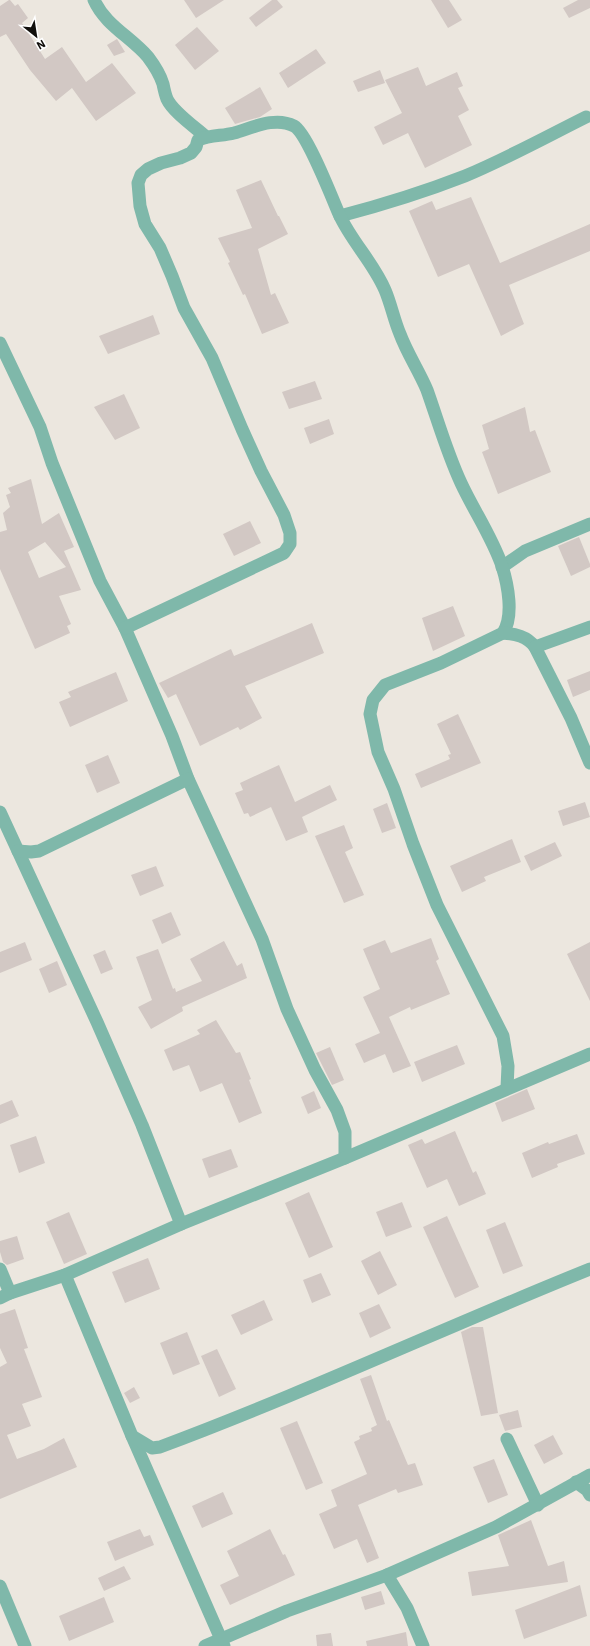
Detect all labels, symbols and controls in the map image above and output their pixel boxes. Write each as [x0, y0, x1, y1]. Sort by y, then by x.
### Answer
north arrow [16, 16, 56, 56]
text: N [34, 37, 48, 53]

